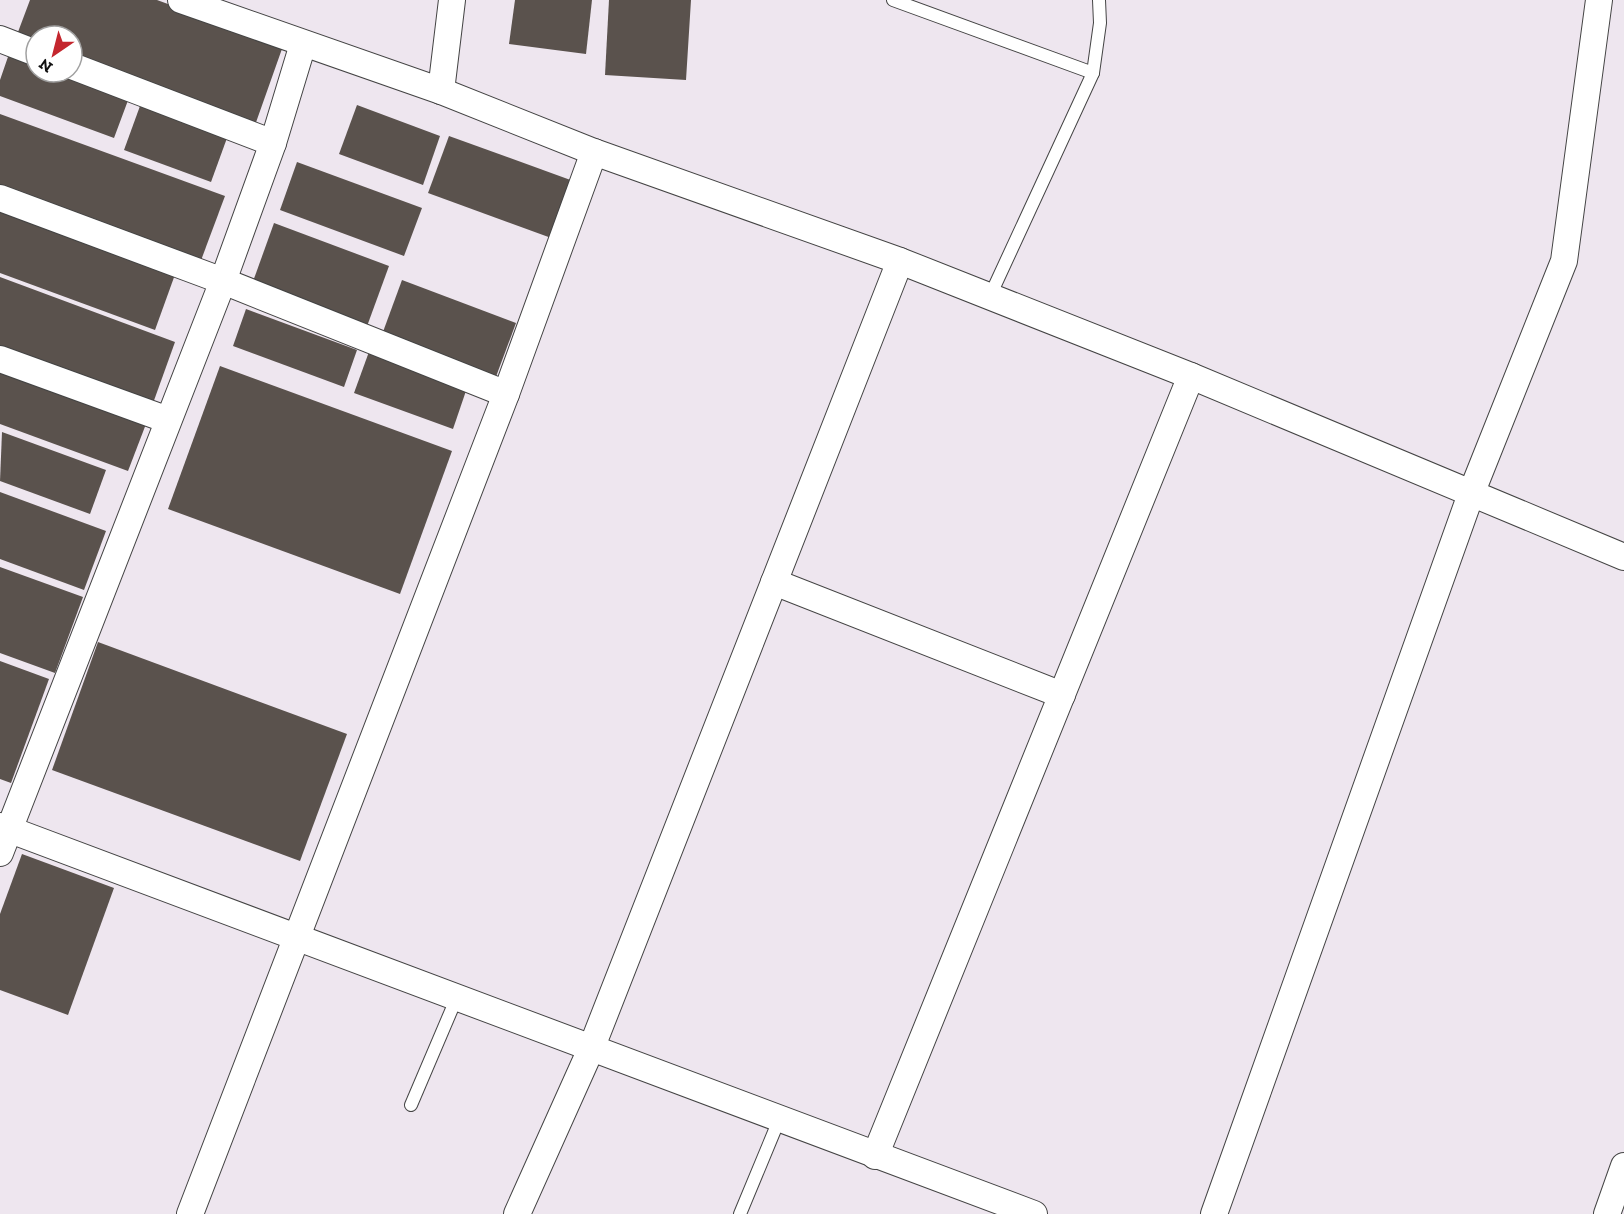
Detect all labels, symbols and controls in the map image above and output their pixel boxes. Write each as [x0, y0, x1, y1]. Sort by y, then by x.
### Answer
north arrow [24, 24, 84, 84]
text: N [35, 55, 56, 77]

